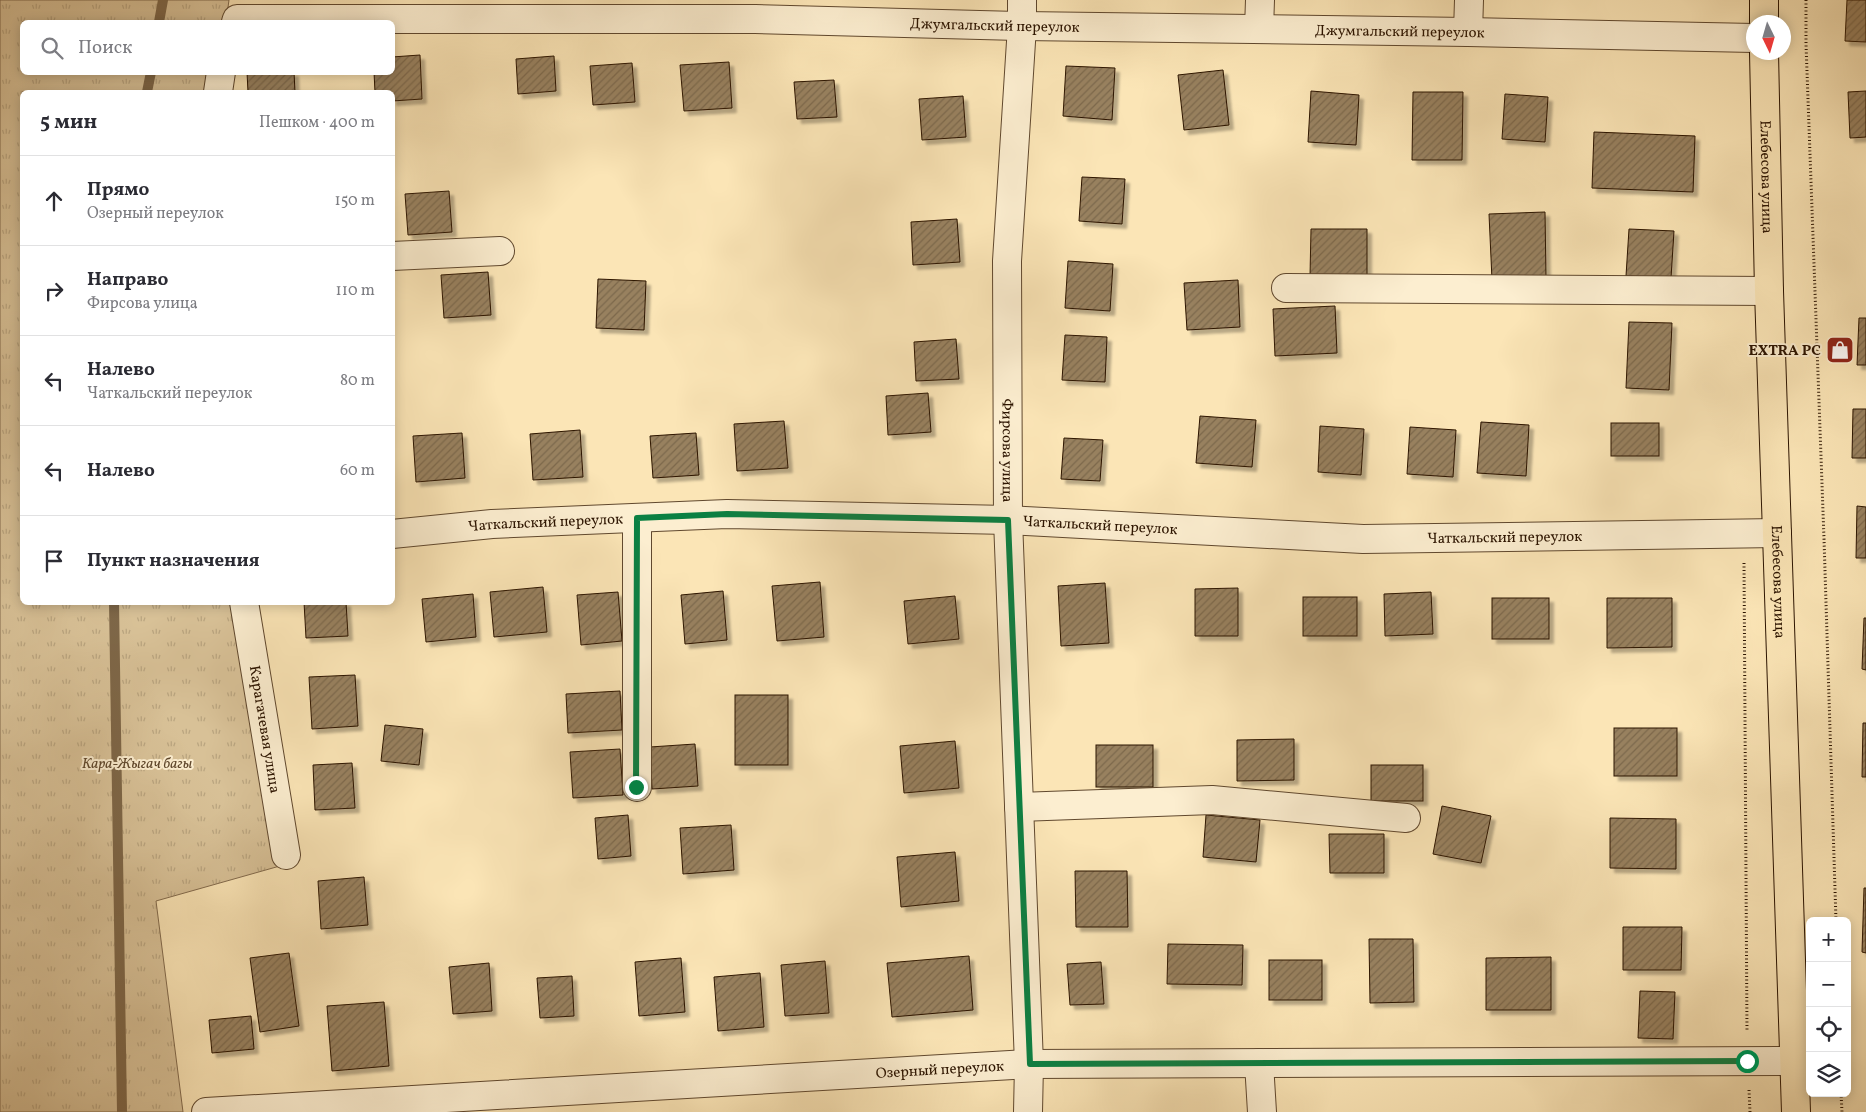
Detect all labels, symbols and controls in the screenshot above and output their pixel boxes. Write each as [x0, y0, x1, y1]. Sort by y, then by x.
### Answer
street label: Джумгальский переулок [910, 14, 1080, 39]
north arrow [1746, 15, 1791, 60]
search box [20, 20, 395, 75]
street label: Джумгальский переулок [1315, 21, 1485, 44]
icon: search [38, 34, 66, 62]
text: Поиск [78, 35, 132, 61]
text: 5 мин [40, 108, 97, 137]
text: Пешком · 400 m [259, 112, 375, 134]
street label: Елебесова улица [1753, 120, 1777, 234]
text: Прямо [87, 177, 149, 203]
icon: ahead [40, 187, 68, 215]
text: 150 m [334, 190, 375, 212]
text: Озерный переулок [87, 203, 224, 225]
text: Направо [87, 267, 169, 293]
icon: right [40, 277, 68, 305]
text: 110 m [336, 280, 375, 302]
text: Фирсова улица [87, 293, 198, 315]
shop icon: EXTRA PC [1825, 335, 1855, 365]
place label: EXTRA PC [1748, 341, 1821, 362]
text: Налево [87, 357, 155, 383]
icon: left [40, 367, 68, 395]
text: 80 m [340, 370, 375, 392]
text: Чаткальский переулок [87, 383, 252, 405]
street label: Фирсова улица [996, 398, 1017, 503]
icon: left [40, 457, 68, 485]
text: Налево [87, 458, 155, 484]
text: 60 m [340, 460, 375, 482]
street label: Чаткальский переулок [467, 509, 623, 538]
street label: Чаткальский переулок [1022, 512, 1178, 541]
street label: Елебесова улица [1765, 525, 1789, 639]
street label: Чаткальский переулок [1427, 527, 1582, 550]
icon: arrive [40, 547, 68, 575]
text: Пункт назначения [87, 548, 260, 574]
street label: Карагачевая улица [243, 664, 285, 795]
park label: Кара-Жыгач багы [82, 754, 193, 775]
route end [625, 776, 648, 799]
map controls [1806, 917, 1851, 1097]
button: + [1806, 917, 1851, 962]
button: − [1806, 962, 1851, 1007]
button: locate [1806, 1007, 1851, 1052]
route start [1736, 1050, 1759, 1073]
button: layers [1806, 1052, 1851, 1097]
street label: Озерный переулок [875, 1056, 1005, 1085]

